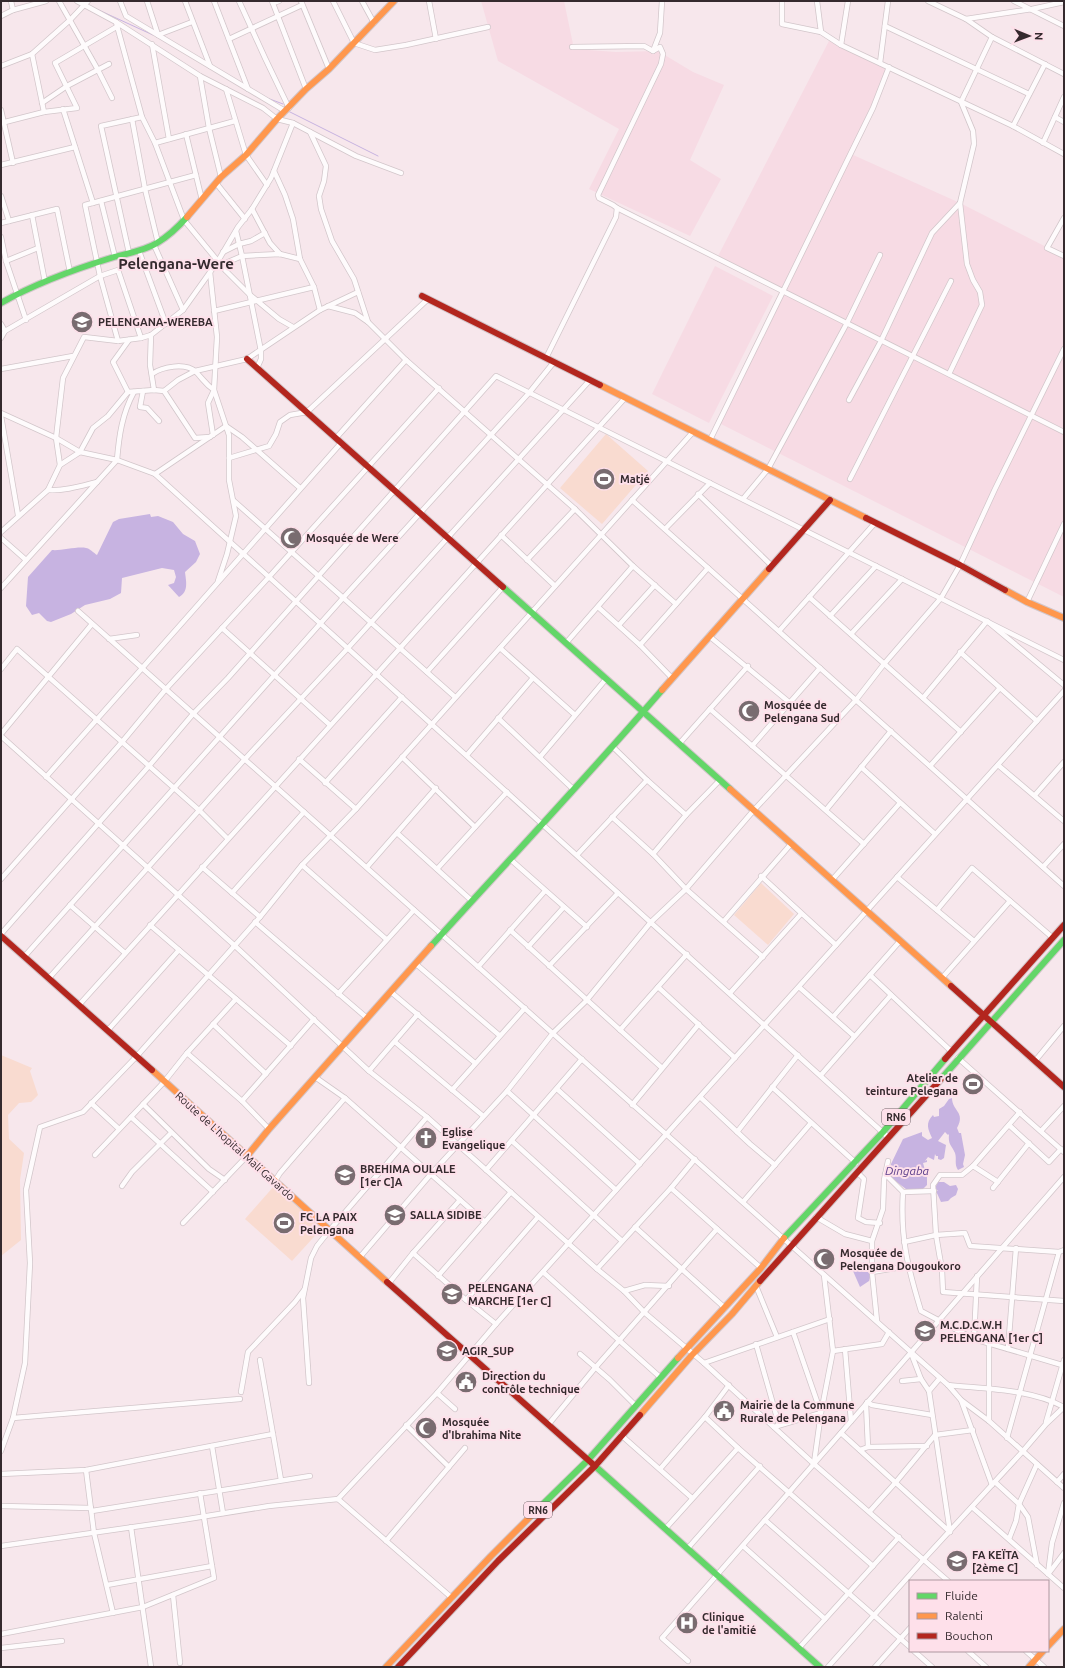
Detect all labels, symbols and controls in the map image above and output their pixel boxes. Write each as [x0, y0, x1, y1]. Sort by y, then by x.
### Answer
north arrow [1009, 16, 1049, 56]
text: N [1033, 32, 1045, 40]
district label: Pelengana-Were [118, 255, 234, 272]
school or university icon: PELENGANA-WEREBA [69, 309, 95, 335]
place label: PELENGANA-WEREBA [98, 316, 213, 328]
sports icon: Matjé [591, 466, 617, 492]
place label: Matjé [620, 473, 650, 485]
mosque icon: Mosquée de Were [278, 525, 304, 551]
place label: Mosquée de Were [306, 532, 399, 544]
mosque icon: Mosquée de Pelengana Sud [736, 698, 762, 724]
place label: Mosquée de Pelengana Sud [764, 699, 840, 724]
sports icon: Atelier de teinture Pelegana [960, 1071, 986, 1097]
place label: Atelier de teinture Pelegana [865, 1072, 958, 1097]
street label: Route de L'hopital Mali Gavardo [173, 1089, 297, 1203]
road number: RN6 [882, 1109, 910, 1125]
church icon: Eglise Evangelique [413, 1125, 439, 1151]
place label: Eglise Evangelique [442, 1126, 505, 1151]
school or university icon: BREHIMA OULALE [1er C]A [332, 1162, 358, 1188]
place label: BREHIMA OULALE [1er C]A [360, 1163, 456, 1188]
water label: Dingaba [885, 1164, 930, 1177]
school or university icon: SALLA SIDIBE [382, 1202, 408, 1228]
place label: SALLA SIDIBE [410, 1209, 482, 1221]
sports icon: FC LA PAIX Pelengana [271, 1210, 297, 1236]
place label: FC LA PAIX Pelengana [300, 1211, 358, 1236]
mosque icon: Mosquée de Pelengana Dougoukoro [811, 1246, 837, 1272]
place label: Mosquée de Pelengana Dougoukoro [840, 1247, 961, 1272]
school or university icon: PELENGANA MARCHE [1er C] [439, 1281, 465, 1307]
place label: PELENGANA MARCHE [1er C] [468, 1282, 552, 1307]
school or university icon: M.C.D.C.W.H PELENGANA [1er C] [912, 1318, 938, 1344]
place label: M.C.D.C.W.H PELENGANA [1er C] [940, 1319, 1043, 1344]
school or university icon: AGIR_SUP [434, 1338, 460, 1364]
place label: AGIR_SUP [462, 1345, 514, 1358]
public building icon: Direction du contrôle technique [453, 1369, 479, 1395]
place label: Direction du contrôle technique [482, 1370, 580, 1395]
public building icon: Mairie de la Commune Rurale de Pelengana [711, 1398, 737, 1424]
place label: Mairie de la Commune Rurale de Pelengana [740, 1399, 855, 1424]
mosque icon: Mosquée d'Ibrahima Nite [413, 1415, 439, 1441]
place label: Mosquée d'Ibrahima Nite [442, 1416, 521, 1441]
road number: RN6 [524, 1502, 552, 1518]
school or university icon: FA KEÏTA [2ème C] [944, 1548, 970, 1574]
place label: FA KEÏTA [2ème C] [972, 1549, 1019, 1574]
legend [909, 1580, 1049, 1652]
text: Fluide [945, 1589, 978, 1602]
text: Ralenti [945, 1609, 983, 1622]
hospital icon: Clinique de l'amitié [674, 1610, 700, 1636]
place label: Clinique de l'amitié [702, 1611, 756, 1636]
text: Bouchon [945, 1629, 993, 1642]

